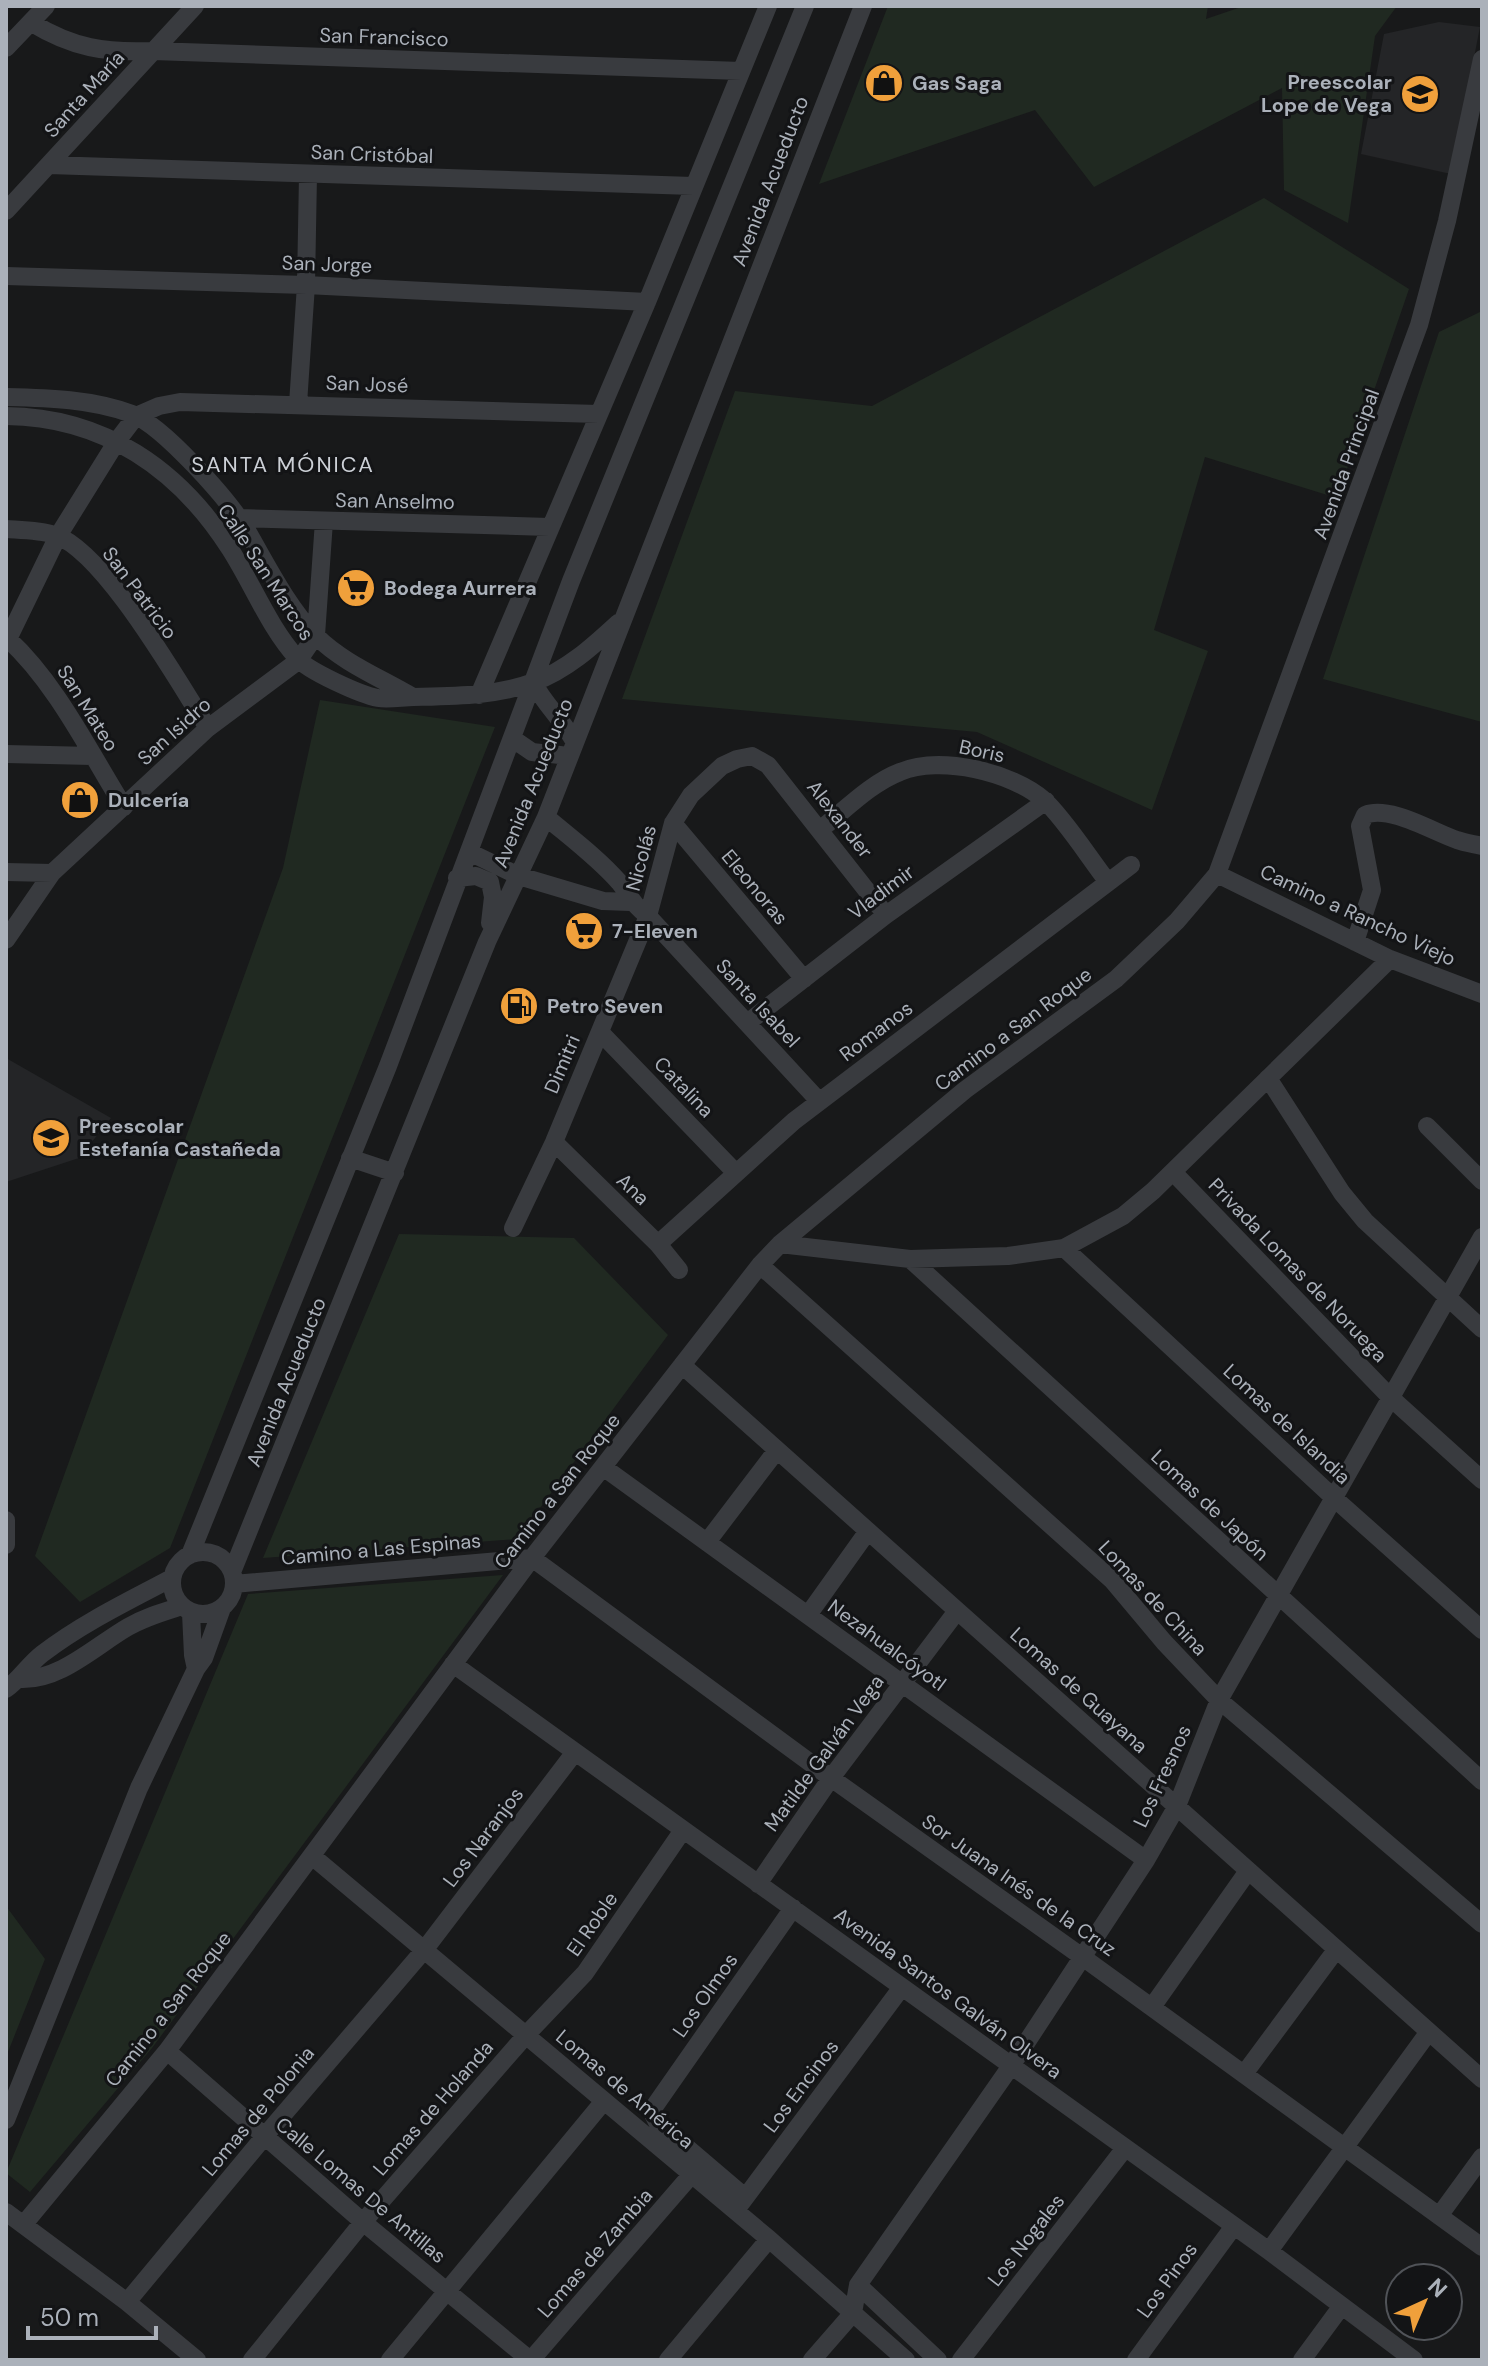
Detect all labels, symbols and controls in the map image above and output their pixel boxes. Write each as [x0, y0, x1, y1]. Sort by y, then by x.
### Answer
street label: San Francisco [319, 22, 449, 52]
street label: Santa María [38, 45, 130, 143]
shop icon: Gas Saga [863, 62, 905, 104]
place label: Preescolar Lope de Vega [1261, 69, 1392, 118]
place label: Gas Saga [912, 70, 1002, 96]
school or university icon: Preescolar Lope de Vega [1399, 73, 1441, 115]
street label: Avenida Acueducto [726, 92, 814, 270]
street label: San Cristóbal [310, 139, 434, 169]
street label: San Jorge [281, 249, 373, 279]
street label: San José [325, 370, 409, 398]
street label: Avenida Principal [1307, 385, 1385, 543]
district label: SANTA MÓNICA [191, 450, 375, 479]
street label: San Anselmo [335, 487, 455, 515]
street label: Calle San Marcos [212, 499, 320, 645]
street label: San Patricio [97, 542, 183, 644]
supermarket icon: Bodega Aurrera [335, 567, 377, 609]
place label: Bodega Aurrera [384, 575, 537, 601]
street label: San Mateo [51, 660, 125, 756]
street label: San Isidro [132, 691, 216, 771]
street label: Avenida Acueducto [487, 695, 579, 871]
street label: Boris [957, 733, 1007, 769]
street label: Alexander [801, 775, 879, 863]
shop icon: Dulcería [59, 779, 101, 821]
place label: Dulcería [108, 787, 189, 813]
street label: Nicolás [620, 822, 662, 894]
street label: Eleonoras [716, 844, 794, 930]
street label: Camino a Rancho Viejo [1256, 858, 1460, 972]
street label: Vladimir [843, 859, 919, 925]
supermarket icon: 7-Eleven [563, 910, 605, 952]
place label: 7-Eleven [612, 918, 698, 944]
street label: Santa Isabel [710, 953, 806, 1053]
street label: Camino a San Roque [929, 961, 1097, 1097]
fuel station icon: Petro Seven [498, 985, 540, 1027]
place label: Petro Seven [547, 993, 663, 1019]
street label: Romanos [834, 995, 918, 1067]
street label: Dimitri [538, 1031, 586, 1097]
street label: Catalina [649, 1051, 719, 1123]
place label: Preescolar Estefanía Castañeda [79, 1113, 281, 1162]
school or university icon: Preescolar Estefanía Castañeda [30, 1117, 72, 1159]
street label: Ana [611, 1167, 655, 1211]
street label: Privada Lomas de Noruega [1203, 1172, 1393, 1368]
street label: Avenida Acueducto [240, 1294, 332, 1470]
street label: Lomas de Islandia [1218, 1358, 1356, 1490]
street label: Camino a San Roque [488, 1408, 626, 1574]
street label: Lomas de Japón [1146, 1444, 1274, 1566]
street label: Camino a Las Espinas [280, 1527, 482, 1571]
street label: Lomas de China [1093, 1535, 1213, 1661]
street label: Nezahualcóyotl [823, 1593, 951, 1697]
street label: Lomas de Guayana [1005, 1621, 1153, 1759]
street label: Matilde Galván Vega [758, 1670, 890, 1836]
street label: Los Fresnos [1127, 1721, 1197, 1831]
street label: Los Naranjos [437, 1782, 529, 1892]
street label: Sor Juana Inés de la Cruz [917, 1808, 1121, 1962]
street label: El Roble [561, 1887, 623, 1961]
street label: Avenida Santos Galván Olvera [829, 1902, 1067, 2084]
street label: Camino a San Roque [99, 1926, 237, 2092]
street label: Los Olmos [667, 1948, 743, 2042]
street label: Lomas de América [551, 2024, 699, 2154]
street label: Los Encinos [758, 2034, 844, 2138]
street label: Lomas de Holanda [367, 2035, 499, 2181]
street label: Lomas de Polonia [196, 2041, 320, 2181]
street label: Calle Lomas De Antillas [270, 2111, 452, 2269]
street label: Lomas de Zambia [532, 2183, 658, 2323]
street label: Los Nogales [982, 2188, 1070, 2292]
street label: Los Pinos [1131, 2237, 1203, 2323]
north arrow [1384, 2262, 1464, 2342]
text: N [1422, 2272, 1453, 2304]
scale bar [28, 2290, 156, 2340]
text: 50 m [40, 2302, 99, 2333]

